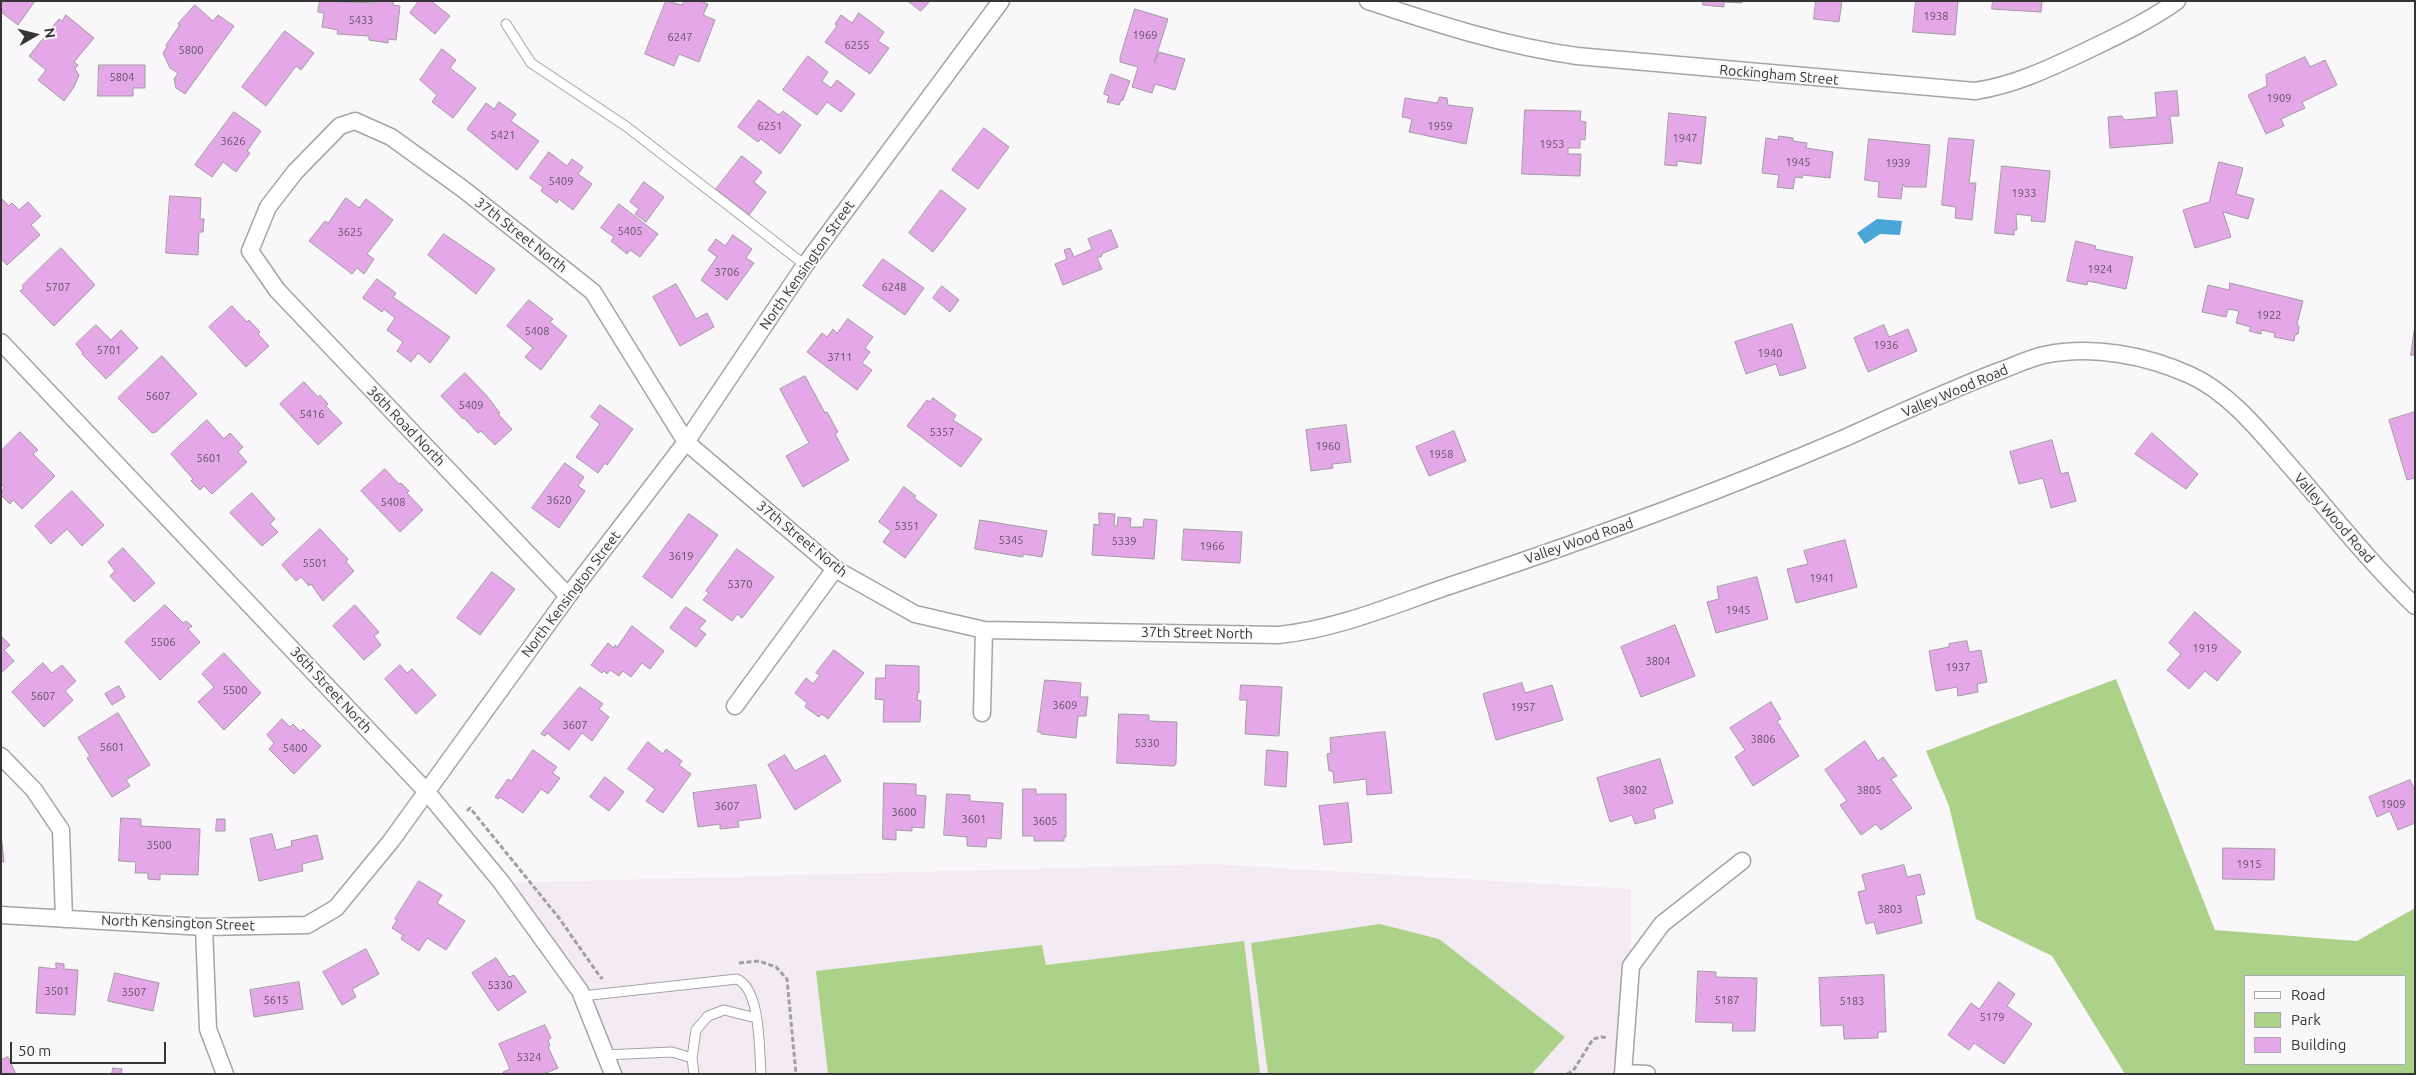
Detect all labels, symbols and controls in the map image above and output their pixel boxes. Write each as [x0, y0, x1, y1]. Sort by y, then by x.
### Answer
house number: 1938 [1924, 9, 1948, 23]
north arrow [10, 10, 60, 60]
house number: 5433 [349, 13, 373, 27]
text: N [41, 27, 59, 39]
house number: 1969 [1133, 28, 1157, 42]
house number: 6247 [668, 30, 692, 44]
house number: 6255 [845, 38, 869, 52]
house number: 5800 [179, 43, 203, 57]
street label: Rockingham Street [1719, 61, 1839, 89]
house number: 5804 [110, 70, 134, 84]
house number: 1909 [2267, 91, 2291, 105]
house number: 6251 [758, 119, 782, 133]
house number: 1959 [1428, 119, 1452, 133]
house number: 5421 [491, 128, 515, 142]
house number: 1947 [1673, 131, 1697, 145]
house number: 3626 [221, 134, 245, 148]
house number: 1953 [1540, 137, 1564, 151]
house number: 1945 [1786, 155, 1810, 169]
house number: 1939 [1886, 156, 1910, 170]
house number: 5409 [549, 174, 573, 188]
house number: 1933 [2012, 186, 2036, 200]
street label: 37th Street North [472, 194, 570, 276]
street label: North Kensington Street [756, 197, 858, 333]
house number: 5405 [618, 224, 642, 238]
house number: 3625 [338, 225, 362, 239]
house number: 1924 [2088, 262, 2112, 276]
house number: 3706 [715, 265, 739, 279]
house number: 5707 [46, 280, 70, 294]
house number: 6248 [882, 280, 906, 294]
house number: 1922 [2257, 308, 2281, 322]
house number: 5408 [525, 324, 549, 338]
house number: 1936 [1874, 338, 1898, 352]
house number: 5701 [97, 343, 121, 357]
house number: 1940 [1758, 346, 1782, 360]
house number: 3711 [828, 350, 852, 364]
street label: Valley Wood Road [1899, 361, 2011, 421]
street label: 36th Road North [364, 382, 448, 470]
house number: 5607 [146, 389, 170, 403]
house number: 5409 [459, 398, 483, 412]
house number: 5416 [300, 407, 324, 421]
house number: 5357 [930, 425, 954, 439]
house number: 1960 [1316, 439, 1340, 453]
house number: 1958 [1429, 447, 1453, 461]
house number: 5601 [197, 451, 221, 465]
street label: Valley Wood Road [2290, 470, 2378, 566]
house number: 3620 [547, 493, 571, 507]
house number: 5408 [381, 495, 405, 509]
street label: 37th Street North [753, 497, 851, 581]
street label: Valley Wood Road [1523, 515, 1635, 567]
house number: 5351 [895, 519, 919, 533]
street label: North Kensington Street [518, 528, 624, 660]
house number: 5345 [999, 533, 1023, 547]
house number: 5339 [1112, 534, 1136, 548]
house number: 1966 [1200, 539, 1224, 553]
house number: 3619 [669, 549, 693, 563]
house number: 5501 [303, 556, 327, 570]
house number: 1941 [1810, 571, 1834, 585]
house number: 5370 [728, 577, 752, 591]
house number: 1945 [1726, 603, 1750, 617]
street label: 37th Street North [1141, 624, 1253, 642]
house number: 5506 [151, 635, 175, 649]
house number: 1919 [2193, 641, 2217, 655]
street label: 36th Street North [287, 643, 375, 737]
house number: 3804 [1646, 654, 1670, 668]
house number: 1937 [1946, 660, 1970, 674]
house number: 5500 [223, 683, 247, 697]
house number: 5607 [31, 689, 55, 703]
house number: 3609 [1053, 698, 1077, 712]
house number: 1957 [1511, 700, 1535, 714]
house number: 3607 [563, 718, 587, 732]
house number: 3806 [1751, 732, 1775, 746]
house number: 5330 [1135, 736, 1159, 750]
house number: 5601 [100, 740, 124, 754]
house number: 5400 [283, 741, 307, 755]
house number: 3802 [1623, 783, 1647, 797]
house number: 3805 [1857, 783, 1881, 797]
house number: 1909 [2381, 797, 2405, 811]
house number: 3607 [715, 799, 739, 813]
house number: 3600 [892, 805, 916, 819]
house number: 3601 [962, 812, 986, 826]
house number: 3605 [1033, 814, 1057, 828]
house number: 3500 [147, 838, 171, 852]
house number: 1915 [2237, 857, 2261, 871]
house number: 3803 [1878, 902, 1902, 916]
street label: North Kensington Street [101, 912, 255, 934]
legend [2244, 975, 2406, 1065]
house number: 5330 [488, 978, 512, 992]
house number: 3501 [45, 984, 69, 998]
house number: 3507 [122, 985, 146, 999]
text: Road [2291, 986, 2326, 1003]
house number: 5615 [264, 993, 288, 1007]
house number: 5187 [1715, 993, 1739, 1007]
house number: 5183 [1840, 994, 1864, 1008]
house number: 5179 [1980, 1010, 2004, 1024]
text: Park [2291, 1011, 2321, 1028]
scale bar [12, 1032, 169, 1064]
text: Building [2291, 1036, 2346, 1053]
text: 50 m [18, 1042, 51, 1059]
house number: 5324 [517, 1050, 541, 1064]

